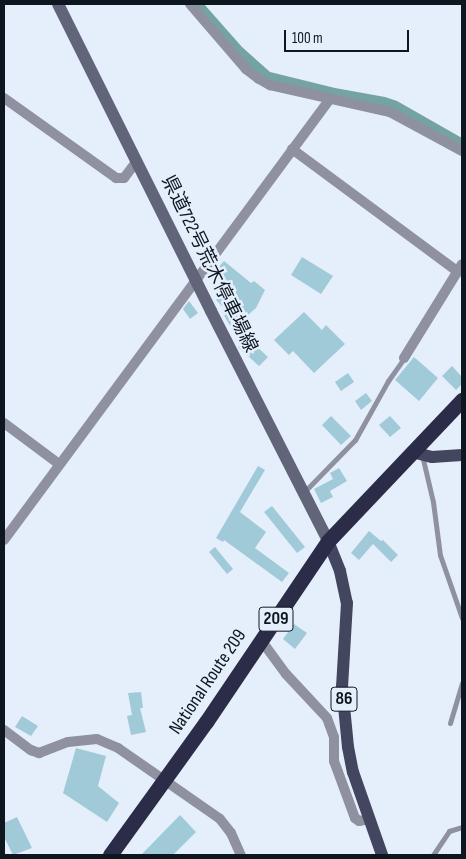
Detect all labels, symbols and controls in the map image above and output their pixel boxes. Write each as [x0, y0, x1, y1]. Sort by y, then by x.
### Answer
scale bar [286, 20, 411, 52]
text: 100 m [292, 29, 323, 48]
street label: 県道722号荒木停車場線 [156, 172, 262, 356]
road number: 209 [258, 604, 294, 634]
street label: National Route 209 [165, 625, 251, 739]
road number: 86 [330, 684, 358, 714]

